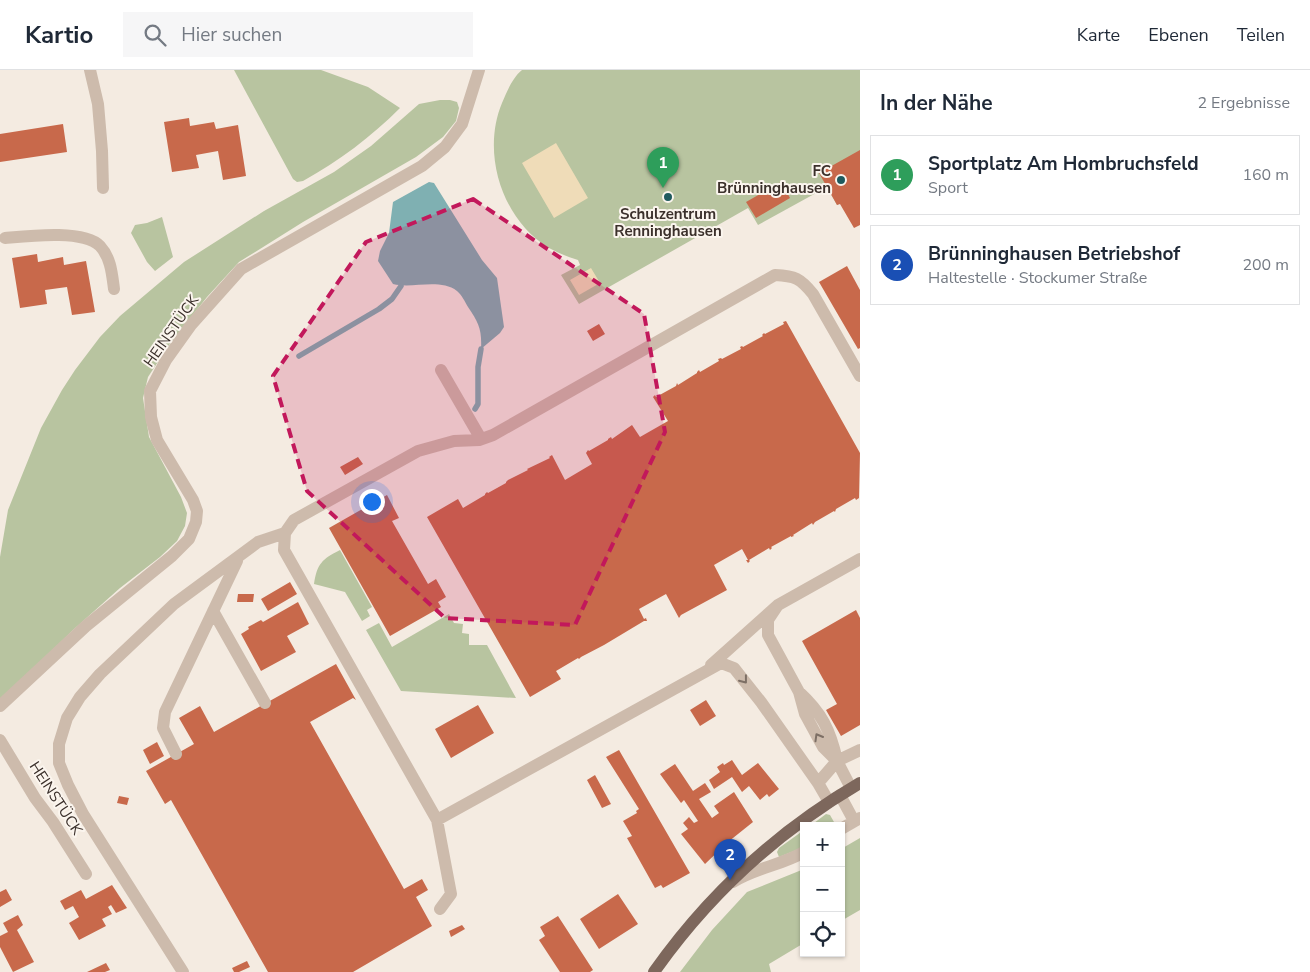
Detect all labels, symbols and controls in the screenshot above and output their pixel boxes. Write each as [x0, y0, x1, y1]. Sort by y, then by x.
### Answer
search box [123, 12, 473, 57]
text: Kartio [25, 19, 93, 51]
icon: search [141, 21, 169, 49]
text: Hier suchen [181, 22, 282, 48]
text: Karte [1077, 23, 1120, 47]
text: Ebenen [1148, 23, 1209, 47]
text: Teilen [1237, 23, 1285, 47]
text: In der Nähe [880, 89, 993, 117]
text: 2 Ergebnisse [1197, 92, 1290, 114]
pin: 1 [647, 147, 679, 188]
text: Sportplatz Am Hombruchsfeld [928, 151, 1199, 177]
place label: FC Brünninghausen [717, 161, 831, 198]
text: 1 [892, 164, 902, 186]
text: 160 m [1242, 164, 1289, 186]
marker: FC Brünninghausen [835, 174, 847, 186]
text: Sport [928, 177, 968, 199]
marker: Schulzentrum Renninghausen [662, 191, 674, 203]
place label: Schulzentrum Renninghausen [614, 204, 722, 241]
text: Brünninghausen Betriebshof [928, 241, 1180, 267]
text: 2 [892, 254, 902, 276]
text: 200 m [1242, 254, 1289, 276]
text: Haltestelle · Stockumer Straße [928, 267, 1147, 289]
street label: HEINSTÜCK [139, 291, 203, 371]
your location [359, 489, 385, 515]
one-way arrow [738, 674, 746, 683]
one-way arrow [814, 734, 824, 743]
street label: HEINSTÜCK [25, 758, 87, 839]
map controls [800, 822, 845, 957]
button: + [800, 822, 845, 867]
pin: 2 [714, 839, 746, 880]
button: − [800, 867, 845, 912]
button: locate [800, 912, 845, 957]

